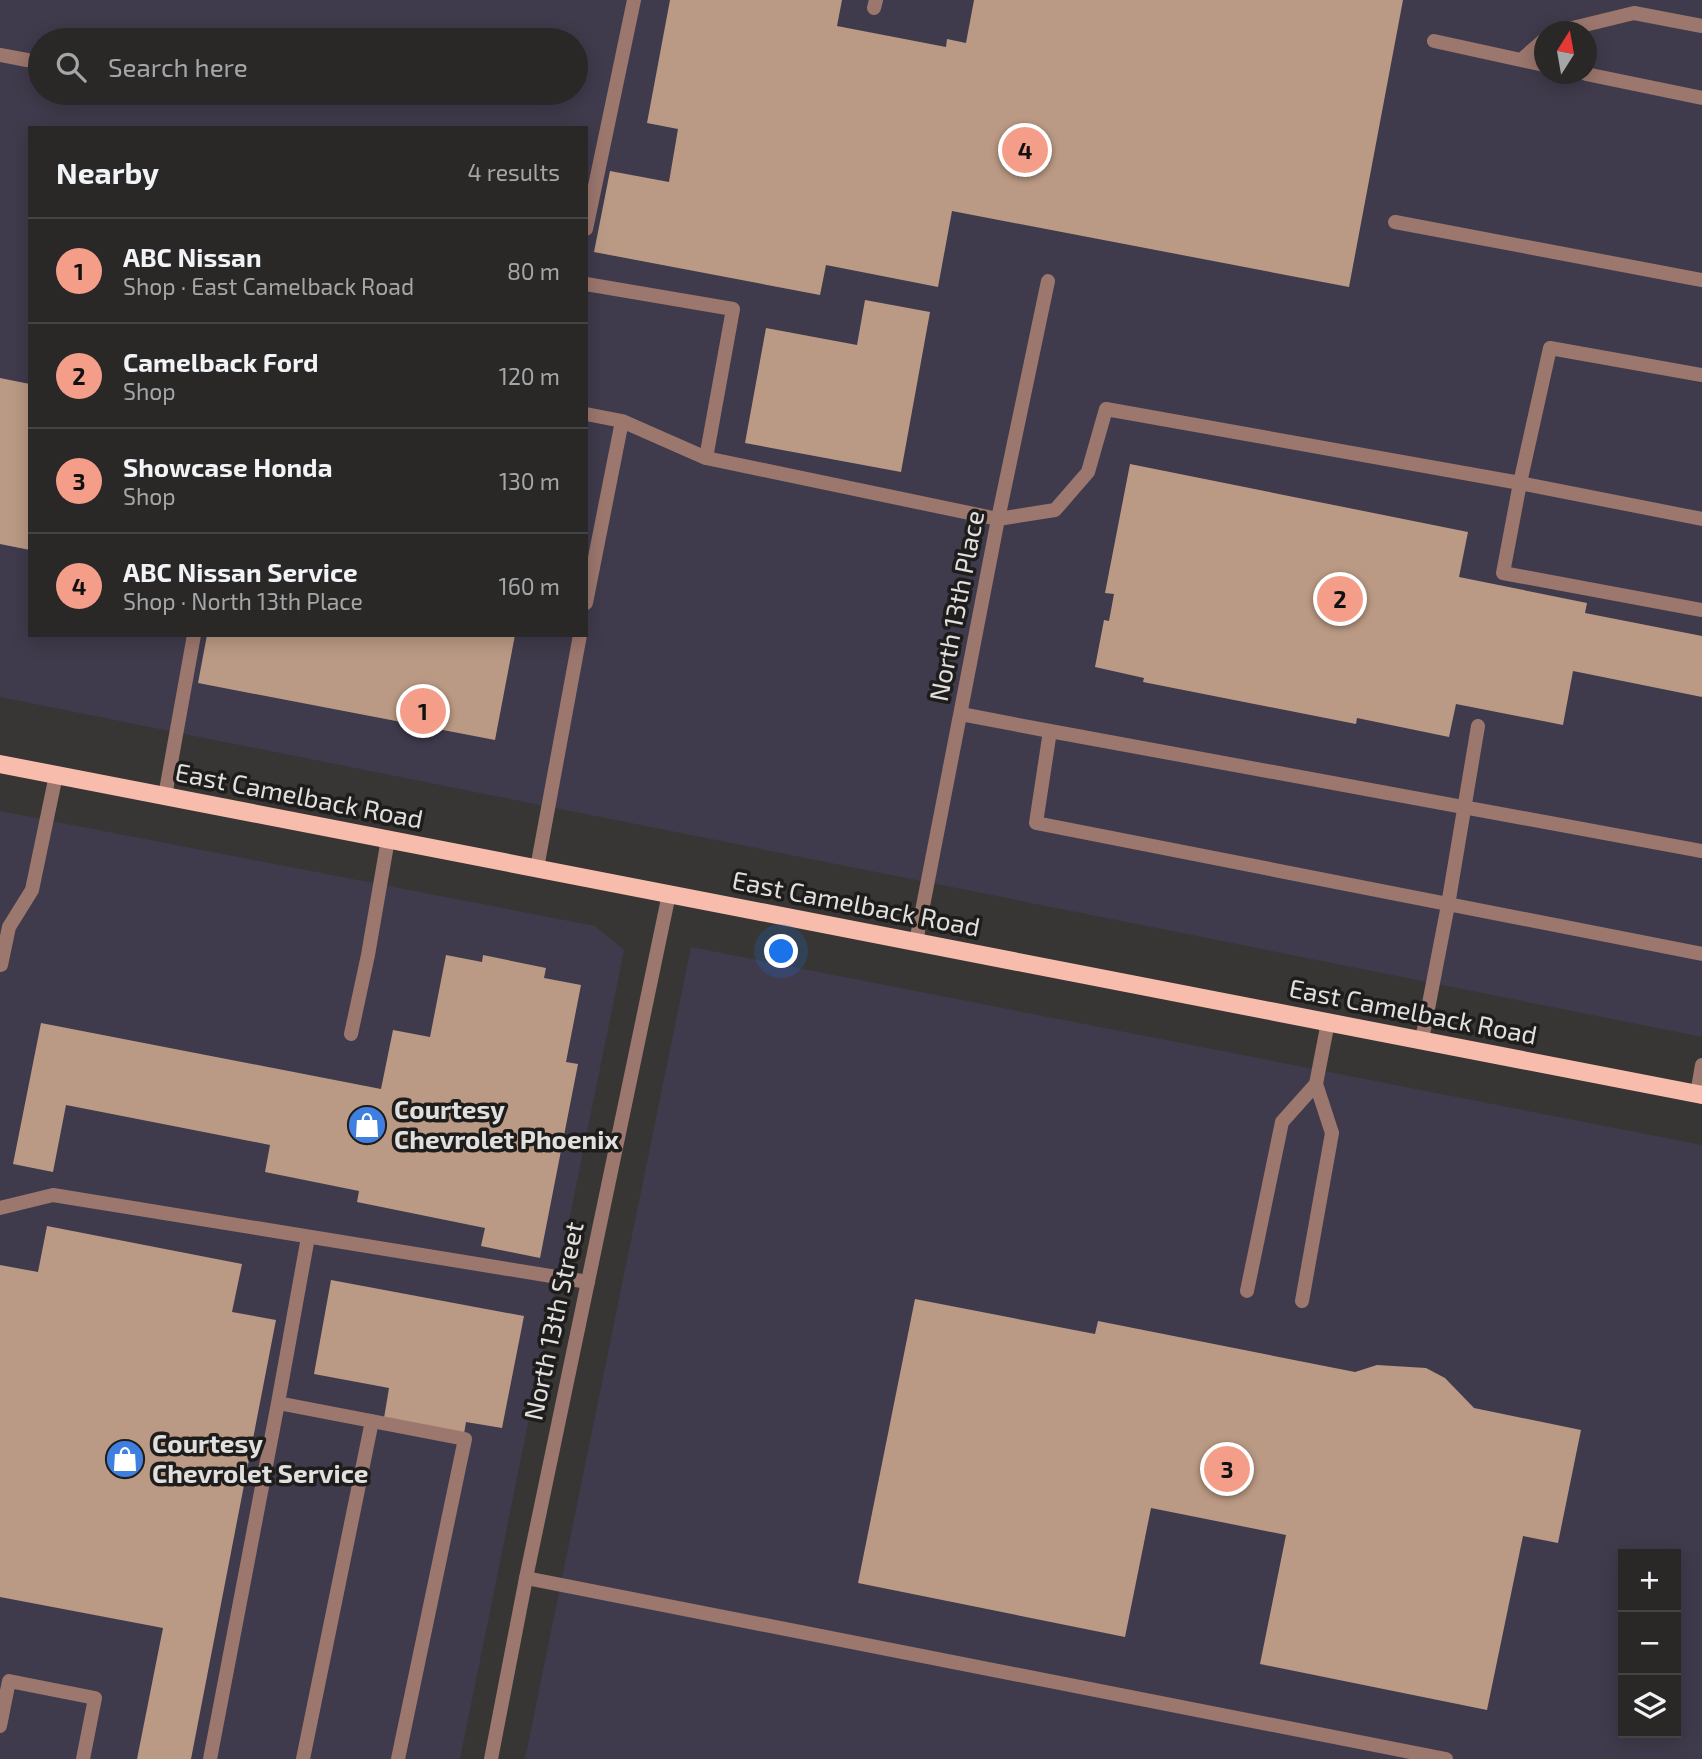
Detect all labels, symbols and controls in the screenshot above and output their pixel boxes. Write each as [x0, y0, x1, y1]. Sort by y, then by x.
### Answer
north arrow [1534, 21, 1597, 84]
search box [28, 28, 588, 105]
icon: search [52, 48, 90, 86]
text: Search here [108, 51, 248, 82]
pin: 4 [1002, 124, 1048, 176]
text: Nearby [56, 154, 159, 190]
text: 4 results [468, 158, 560, 186]
text: ABC Nissan [123, 241, 262, 272]
text: 1 [74, 257, 84, 285]
text: 80 m [507, 257, 560, 285]
text: Shop · East Camelback Road [123, 272, 414, 300]
text: Camelback Ford [123, 346, 319, 377]
text: 2 [72, 362, 86, 390]
text: 120 m [499, 362, 560, 390]
text: Shop [123, 377, 176, 405]
text: Showcase Honda [123, 451, 332, 482]
text: 3 [72, 467, 86, 495]
text: 130 m [499, 467, 560, 495]
text: Shop [123, 482, 176, 510]
street label: North 13th Place [922, 508, 989, 704]
text: ABC Nissan Service [123, 556, 358, 587]
text: 4 [72, 572, 86, 600]
text: 160 m [499, 572, 560, 600]
pin: 2 [1317, 573, 1363, 625]
text: Shop · North 13th Place [123, 587, 363, 615]
pin: 1 [400, 685, 446, 737]
street label: East Camelback Road [173, 755, 426, 834]
street label: East Camelback Road [730, 863, 983, 942]
your location [764, 934, 798, 968]
street label: East Camelback Road [1287, 971, 1540, 1050]
place label: Courtesy Chevrolet Phoenix [394, 1093, 619, 1154]
shop icon: Courtesy Chevrolet Phoenix [346, 1104, 388, 1146]
street label: North 13th Street [516, 1218, 589, 1423]
place label: Courtesy Chevrolet Service [152, 1427, 368, 1488]
shop icon: Courtesy Chevrolet Service [104, 1438, 146, 1480]
pin: 3 [1204, 1443, 1250, 1495]
map controls [1618, 1549, 1681, 1738]
button: + [1618, 1549, 1681, 1612]
button: − [1618, 1612, 1681, 1675]
button: layers [1618, 1675, 1681, 1738]

